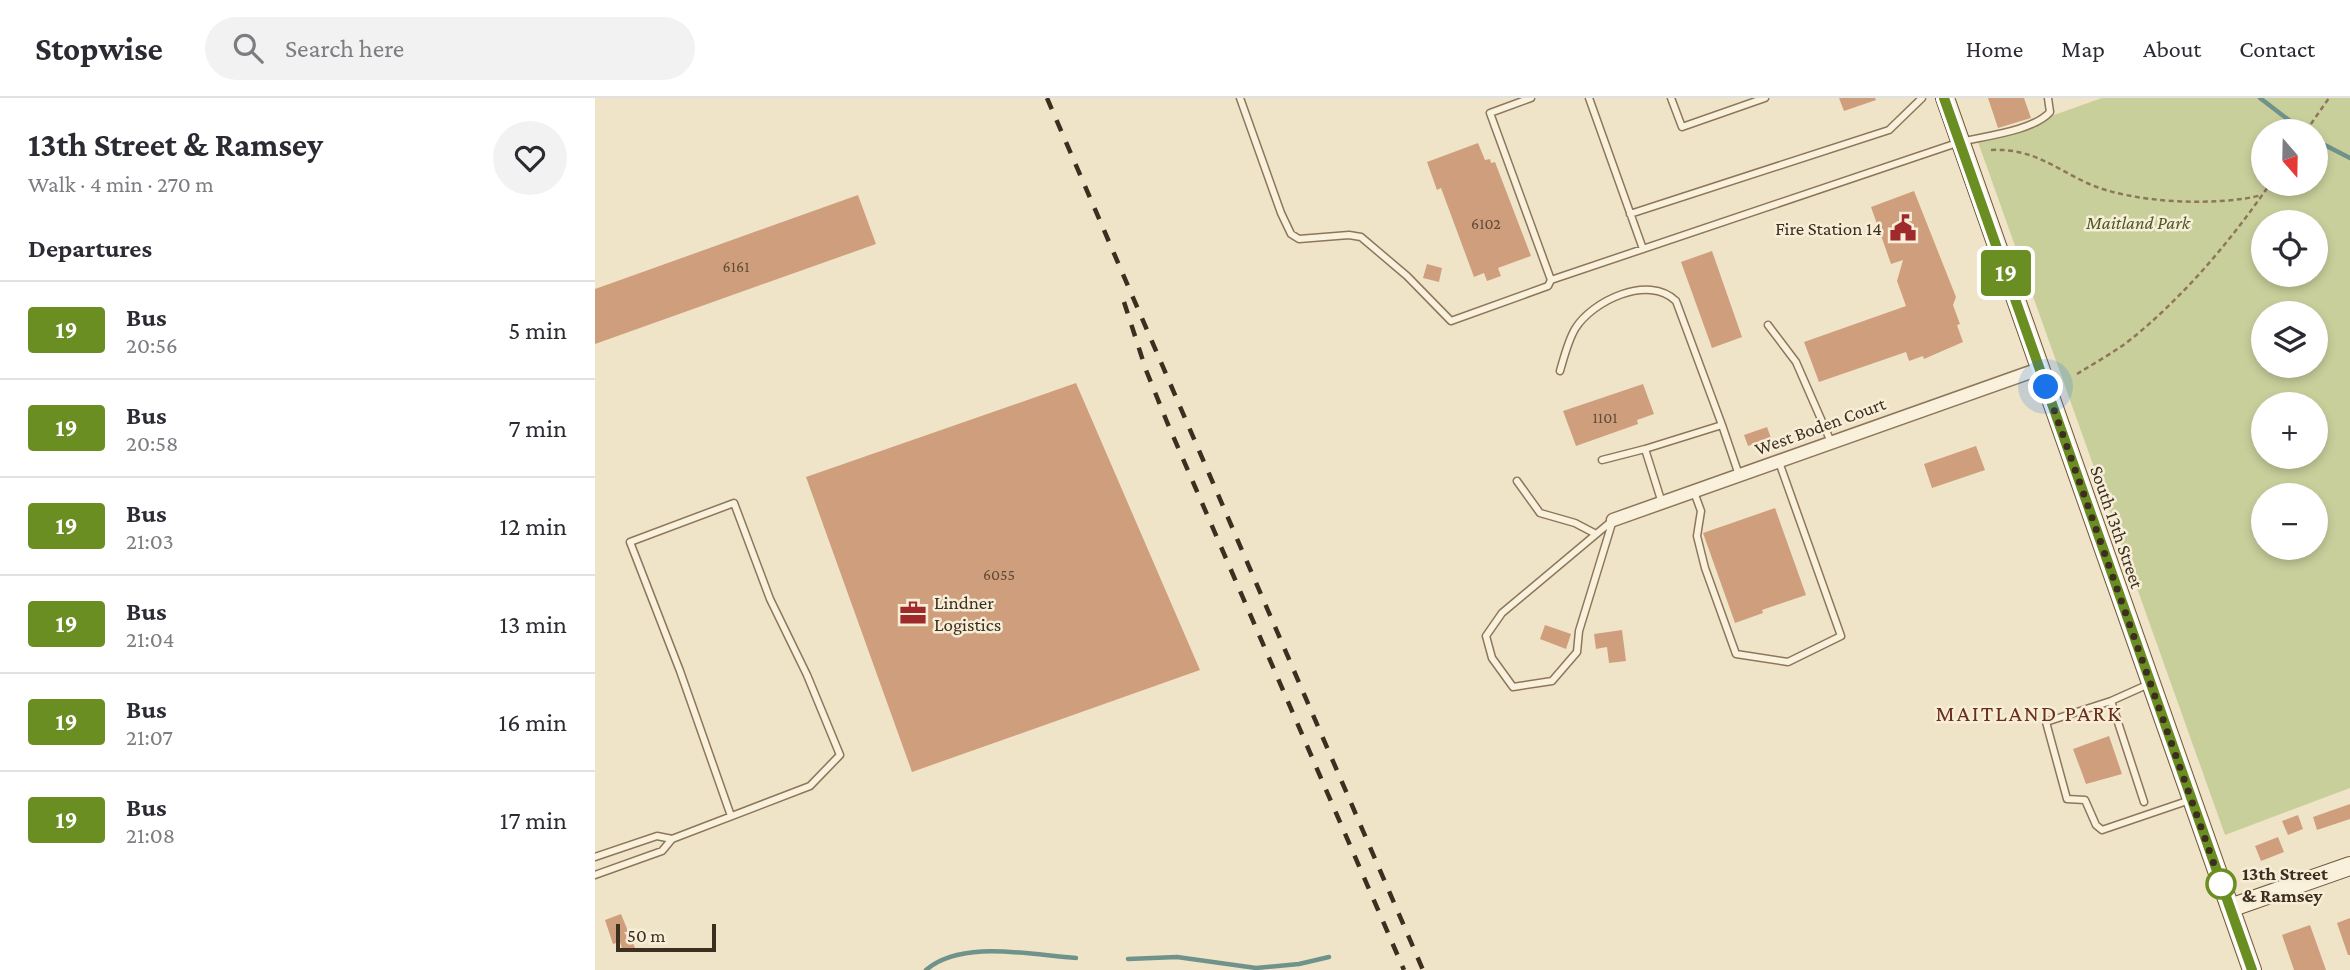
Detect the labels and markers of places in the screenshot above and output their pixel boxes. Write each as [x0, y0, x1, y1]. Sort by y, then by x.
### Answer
public building icon: Fire Station 14 [1888, 213, 1918, 243]
place label: Fire Station 14 [1775, 218, 1882, 239]
place label: Lindner Logistics [934, 592, 1001, 635]
office icon: Lindner Logistics [898, 598, 928, 628]
place label: 13th Street & Ramsey [2242, 863, 2328, 906]
marker: 13th Street & Ramsey [2206, 869, 2236, 899]

